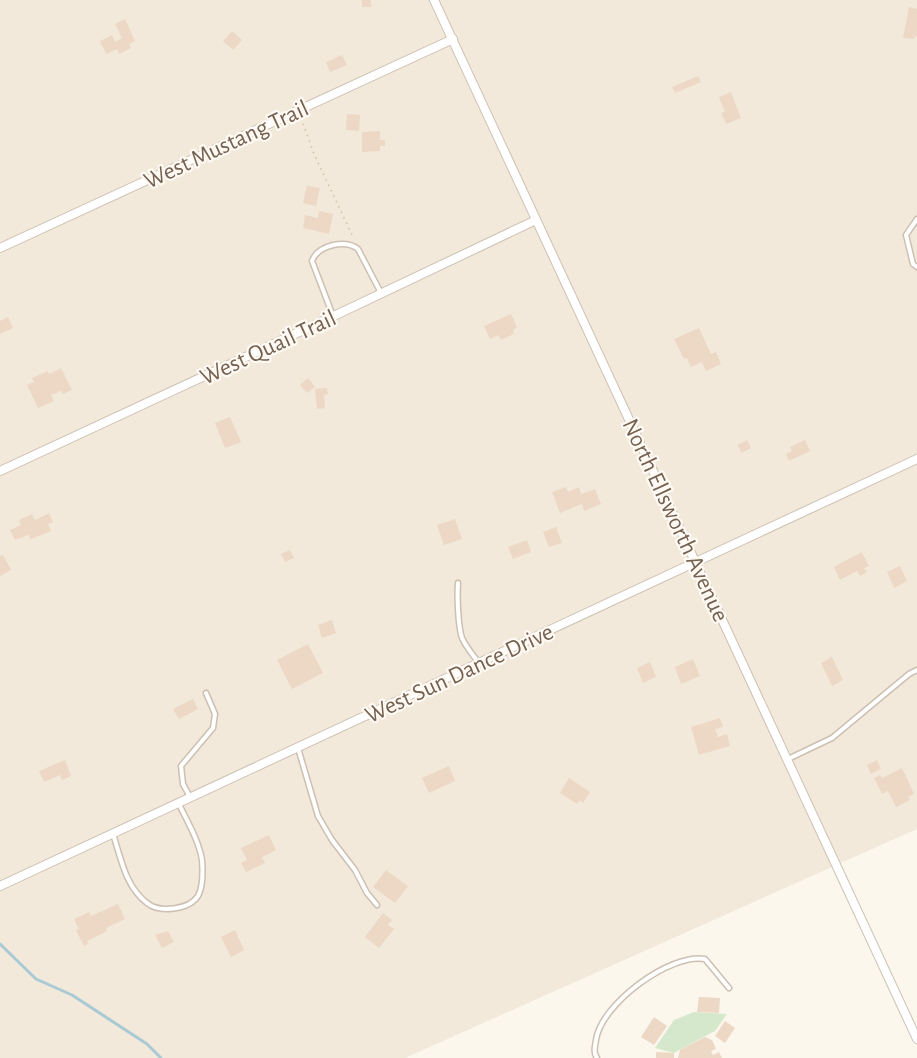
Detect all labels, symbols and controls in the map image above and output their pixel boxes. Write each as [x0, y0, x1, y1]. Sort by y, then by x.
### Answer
street label: West Mustang Trail [140, 96, 312, 194]
street label: West Quail Trail [197, 306, 340, 390]
street label: North Ellsworth Avenue [618, 415, 733, 626]
street label: West Sun Dance Drive [362, 620, 557, 728]

